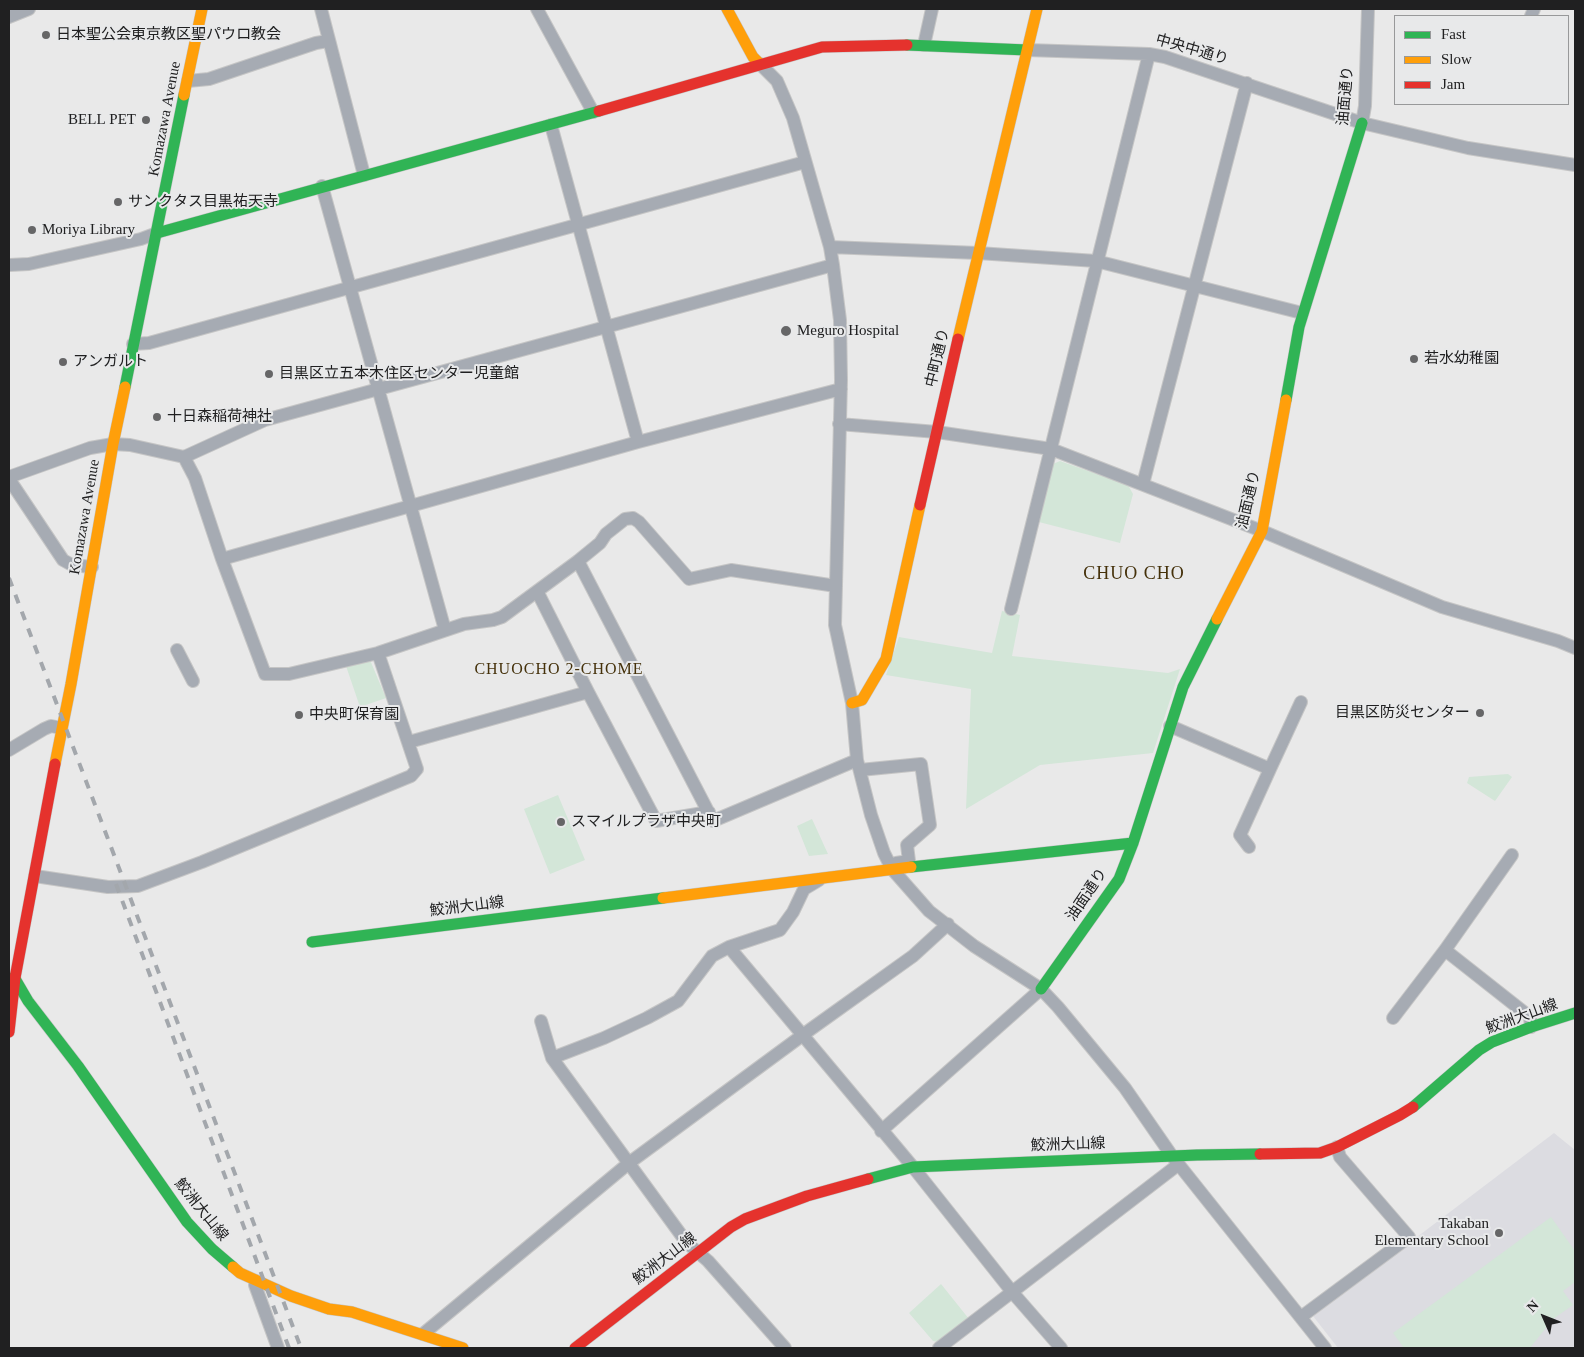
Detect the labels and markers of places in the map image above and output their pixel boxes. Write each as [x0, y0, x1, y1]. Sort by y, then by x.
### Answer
place label: 日本聖公会東京教区聖パウロ教会 [56, 26, 281, 44]
marker: 日本聖公会東京教区聖パウロ教会 [40, 29, 52, 41]
place label: BELL PET [68, 111, 136, 129]
marker: BELL PET [140, 114, 152, 126]
place label: サンクタス目黒祐天寺 [128, 193, 278, 211]
marker: サンクタス目黒祐天寺 [112, 196, 124, 208]
place label: Moriya Library [42, 221, 135, 239]
marker: Moriya Library [26, 224, 38, 236]
place label: Meguro Hospital [797, 322, 899, 340]
marker: Meguro Hospital [779, 324, 793, 338]
place label: 若水幼稚園 [1424, 350, 1499, 368]
place label: アンガルト [73, 353, 148, 371]
marker: 若水幼稚園 [1408, 353, 1420, 365]
marker: アンガルト [57, 356, 69, 368]
place label: 目黒区立五本木住区センター児童館 [279, 365, 519, 383]
marker: 目黒区立五本木住区センター児童館 [263, 368, 275, 380]
place label: 十日森稲荷神社 [167, 408, 272, 426]
marker: 十日森稲荷神社 [151, 411, 163, 423]
place label: 目黒区防災センター [1335, 704, 1470, 722]
place label: 中央町保育園 [309, 706, 399, 724]
marker: 目黒区防災センター [1474, 707, 1486, 719]
marker: 中央町保育園 [293, 709, 305, 721]
place label: スマイルプラザ中央町 [571, 813, 721, 831]
marker: スマイルプラザ中央町 [555, 816, 567, 828]
place label: Takaban Elementary School [1374, 1215, 1489, 1250]
marker: Takaban Elementary School [1493, 1227, 1505, 1239]

